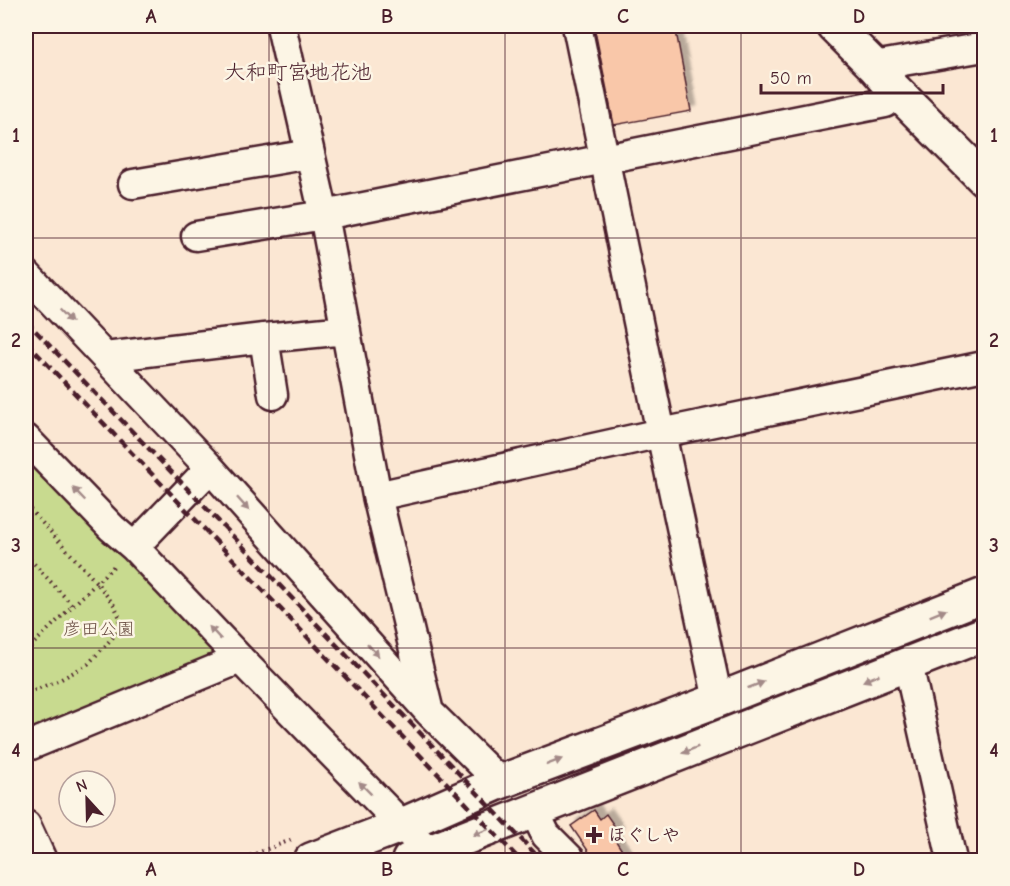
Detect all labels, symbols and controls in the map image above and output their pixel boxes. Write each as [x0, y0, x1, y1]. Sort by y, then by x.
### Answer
text: A [145, 5, 157, 28]
text: B [381, 5, 393, 28]
text: C [617, 5, 629, 28]
text: D [853, 5, 865, 28]
scale bar [761, 57, 942, 95]
district label: 大和町宮地花池 [225, 60, 372, 84]
text: 50 m [770, 68, 812, 89]
text: 1 [12, 124, 20, 147]
text: 1 [990, 124, 998, 147]
one-way arrow [59, 309, 73, 324]
text: 2 [11, 329, 21, 352]
text: 2 [989, 329, 999, 352]
one-way arrow [72, 486, 86, 501]
one-way arrow [236, 496, 249, 511]
text: 3 [11, 534, 21, 557]
text: 3 [989, 534, 999, 557]
one-way arrow [929, 608, 947, 618]
park label: 彦田公園 [63, 619, 135, 640]
one-way arrow [208, 626, 222, 641]
one-way arrow [366, 642, 379, 657]
one-way arrow [862, 673, 880, 683]
one-way arrow [747, 679, 765, 689]
text: 4 [11, 739, 21, 762]
text: 4 [989, 739, 999, 762]
one-way arrow [681, 746, 699, 755]
one-way arrow [546, 756, 564, 766]
north arrow [57, 769, 117, 829]
text: N [74, 776, 90, 796]
one-way arrow [359, 782, 373, 796]
place label: ほぐしや [608, 825, 680, 846]
marker: ほぐしや [585, 826, 603, 844]
one-way arrow [472, 828, 490, 837]
text: A [145, 858, 157, 881]
text: B [381, 858, 393, 881]
text: C [617, 858, 629, 881]
text: D [853, 858, 865, 881]

